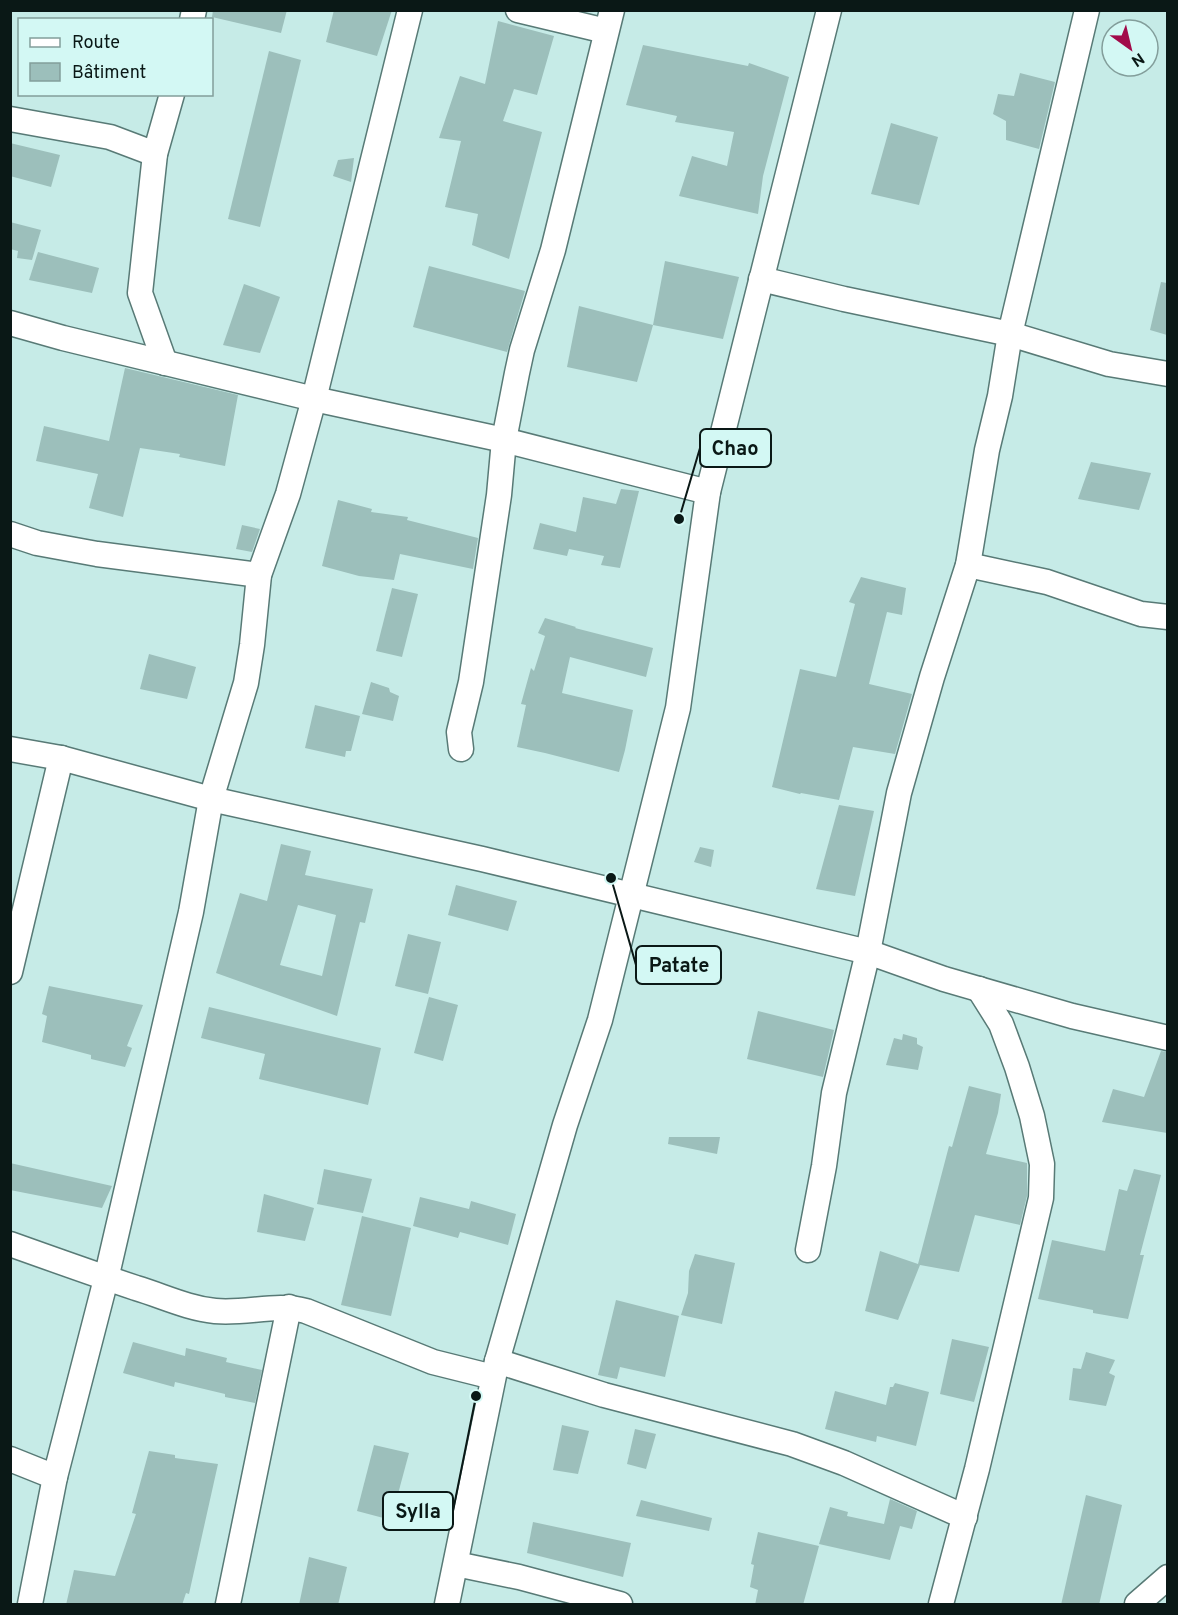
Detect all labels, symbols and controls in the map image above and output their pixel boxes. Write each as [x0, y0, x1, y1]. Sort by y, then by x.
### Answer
legend [18, 18, 213, 96]
north arrow [1100, 18, 1160, 78]
text: Route [72, 32, 120, 55]
text: N [1127, 47, 1148, 70]
text: Bâtiment [72, 62, 146, 85]
callout: Chao [700, 429, 771, 467]
text: Chao [711, 437, 759, 463]
callout: Patate [636, 946, 721, 984]
text: Patate [649, 954, 709, 980]
callout: Sylla [383, 1492, 453, 1530]
text: Sylla [395, 1500, 441, 1526]

